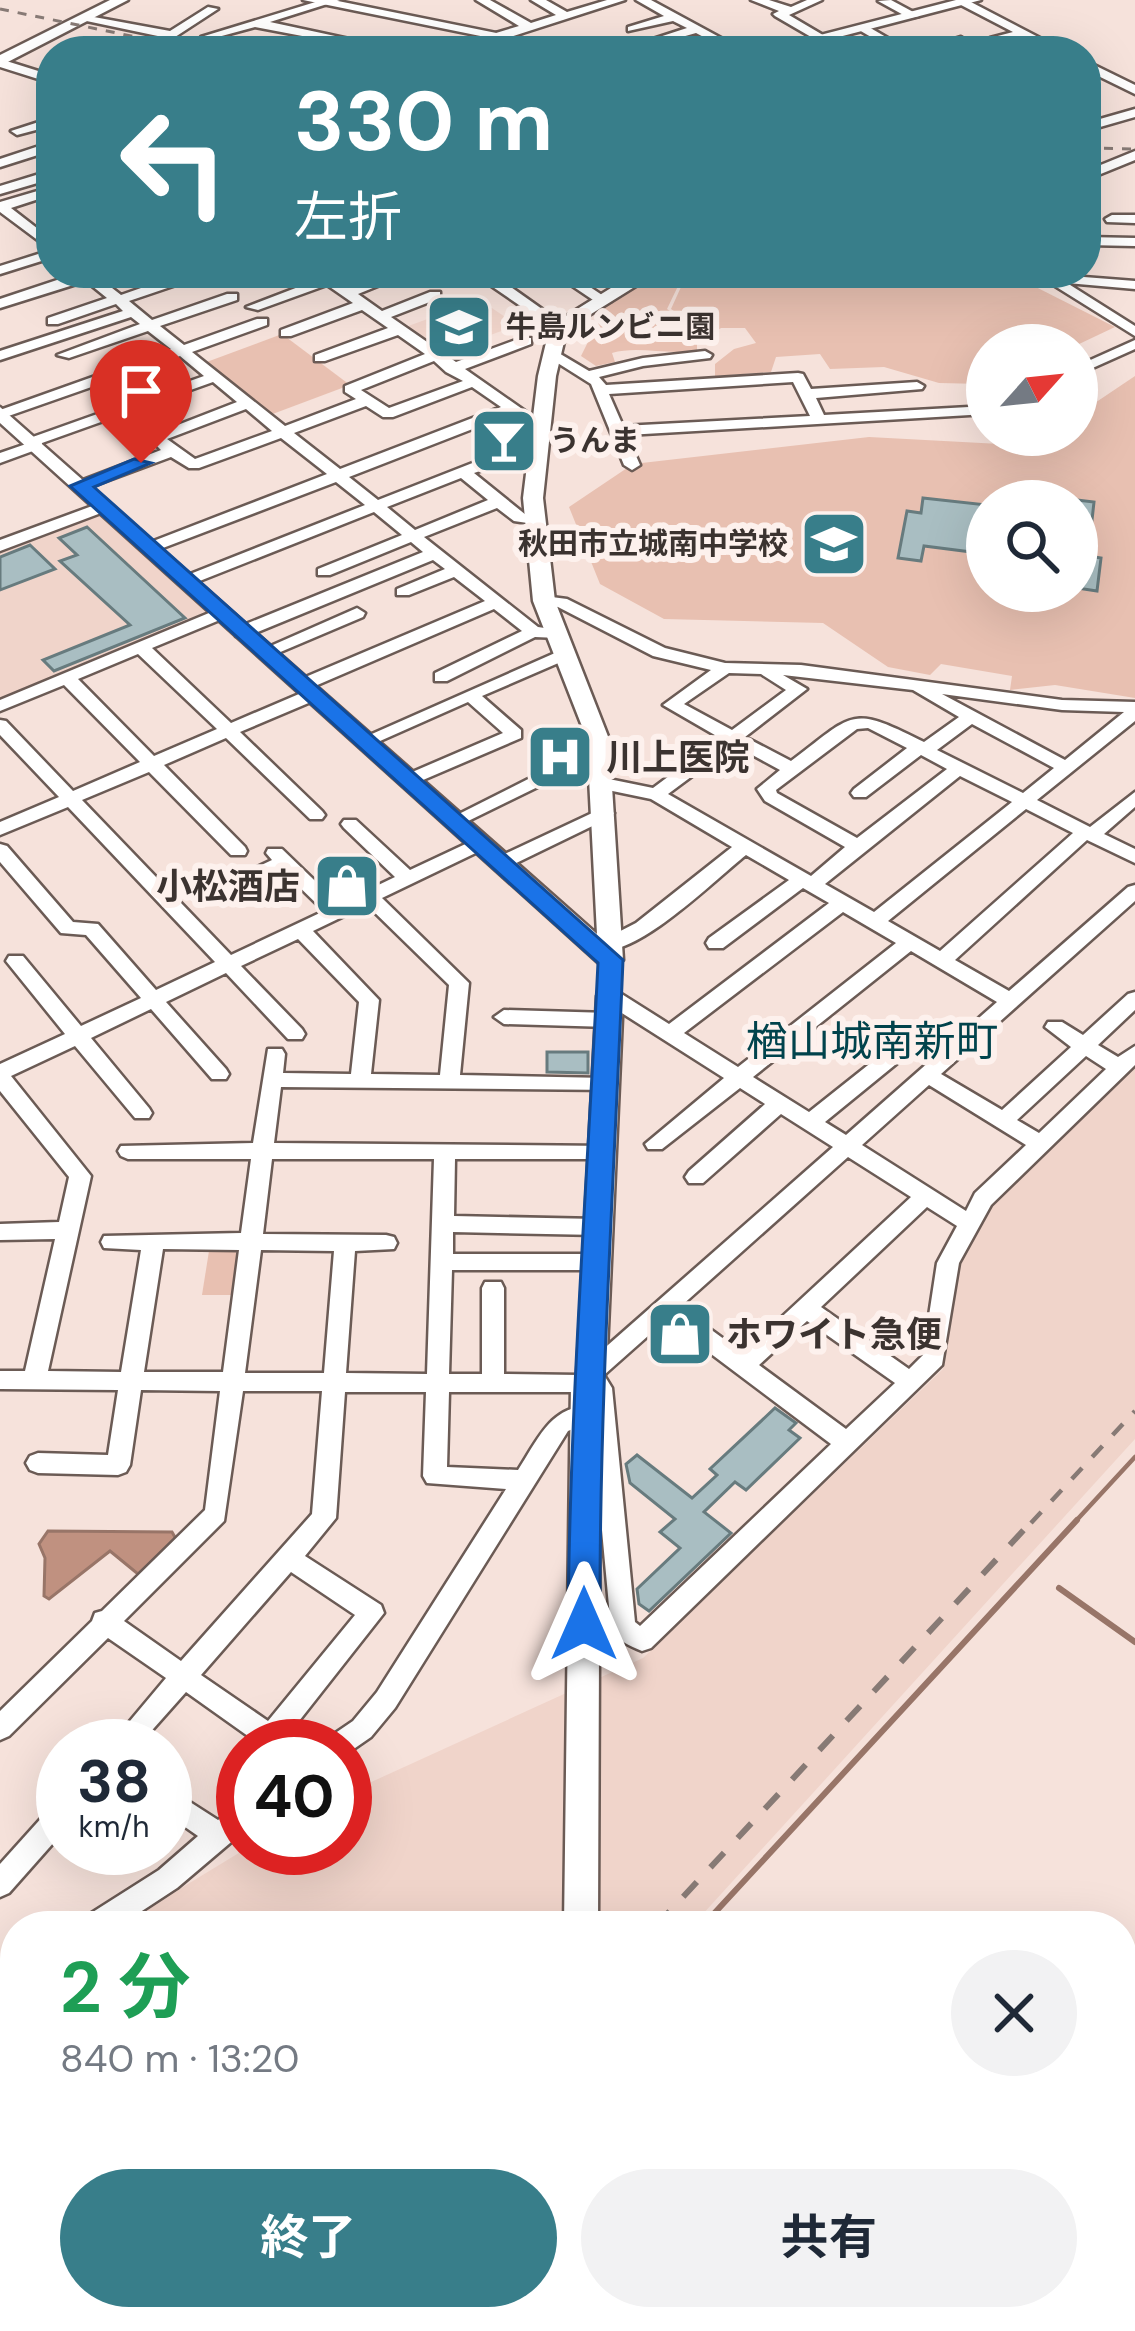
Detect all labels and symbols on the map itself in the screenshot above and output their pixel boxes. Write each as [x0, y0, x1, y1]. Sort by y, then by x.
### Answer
school or university icon: 牛島ルンビニ園 [424, 292, 494, 362]
place label: 牛島ルンビニ園 [506, 307, 715, 346]
north arrow [966, 324, 1098, 456]
pin [90, 340, 192, 463]
bar icon: うんま [469, 406, 539, 476]
place label: うんま [550, 421, 640, 460]
school or university icon: 秋田市立城南中学校 [799, 509, 869, 579]
place label: 秋田市立城南中学校 [518, 524, 788, 563]
hospital icon: 川上医院 [525, 722, 595, 792]
place label: 川上医院 [606, 734, 750, 781]
shop icon: 小松酒店 [312, 851, 382, 921]
place label: 小松酒店 [156, 863, 300, 910]
district label: 楢山城南新町 [746, 1014, 998, 1069]
shop icon: ホワイト急便 [645, 1299, 715, 1369]
place label: ホワイト急便 [726, 1311, 942, 1358]
position arrow [521, 1561, 647, 1687]
speed limit sign: 40 [216, 1719, 372, 1875]

